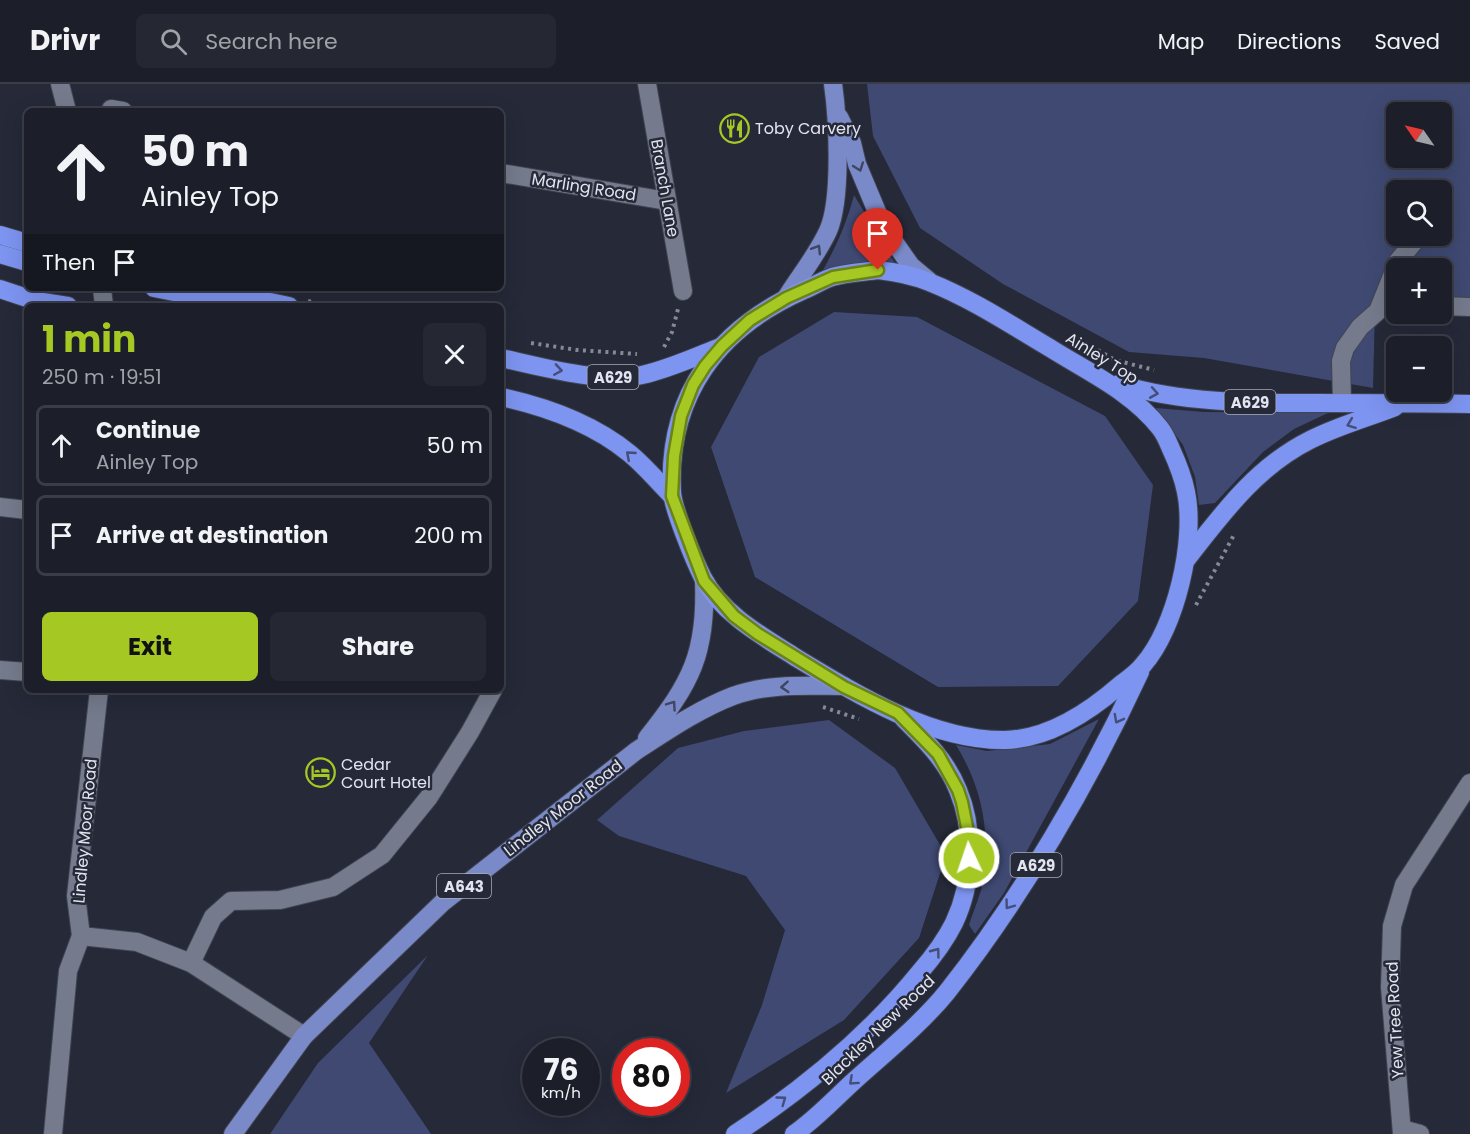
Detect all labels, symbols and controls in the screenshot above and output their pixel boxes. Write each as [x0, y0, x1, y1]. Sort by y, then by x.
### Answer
search box [136, 14, 556, 68]
text: Drivr [30, 21, 100, 60]
icon: search [157, 25, 190, 58]
text: Search here [205, 26, 338, 57]
text: Map [1158, 27, 1204, 56]
text: Directions [1237, 27, 1341, 56]
text: Saved [1374, 27, 1440, 56]
north arrow [1386, 102, 1452, 168]
map controls [1386, 102, 1452, 402]
restaurant icon: Toby Carvery [718, 112, 750, 144]
place label: Toby Carvery [755, 117, 861, 140]
text: 50 m [141, 122, 249, 181]
icon: ahead [42, 132, 120, 210]
street label: Branch Lane [645, 137, 685, 239]
one-way arrow [851, 161, 864, 171]
street label: Marling Road [530, 167, 638, 207]
text: Ainley Top [141, 178, 279, 215]
button: search [1386, 180, 1452, 246]
pin [852, 208, 903, 270]
icon: arrive [861, 217, 894, 250]
one-way arrow [809, 245, 821, 255]
icon: arrive [108, 246, 141, 279]
text: Then [42, 247, 96, 278]
button: + [1386, 258, 1452, 324]
text: 1 min [42, 314, 136, 365]
button: close [423, 323, 486, 386]
street label: Ainley Top [1061, 327, 1143, 390]
button: − [1386, 336, 1452, 402]
text: 250 m · 19:51 [42, 363, 162, 391]
one-way arrow [554, 363, 563, 375]
road number: A629 [588, 365, 638, 389]
one-way arrow [1148, 386, 1158, 399]
road number: A629 [1224, 390, 1276, 414]
text: Continue [96, 415, 200, 446]
one-way arrow [1346, 417, 1357, 429]
icon: ahead [45, 429, 78, 462]
text: 50 m [427, 430, 483, 461]
text: Ainley Top [96, 448, 198, 476]
one-way arrow [626, 451, 637, 462]
icon: arrive [45, 519, 78, 552]
text: Arrive at destination [96, 520, 328, 551]
text: 200 m [414, 520, 483, 551]
button: Exit [42, 612, 258, 681]
button: Share [270, 612, 486, 681]
one-way arrow [781, 680, 790, 693]
one-way arrow [665, 701, 676, 712]
one-way arrow [1114, 712, 1125, 723]
place label: Cedar Court Hotel [341, 753, 431, 794]
street label: Lindley Moor Road [499, 754, 627, 862]
hotel icon: Cedar Court Hotel [304, 757, 336, 789]
street label: Lindley Moor Road [67, 758, 103, 904]
position arrow [937, 826, 1001, 890]
road number: A629 [1010, 853, 1062, 877]
road number: A643 [437, 874, 491, 898]
one-way arrow [1006, 899, 1017, 910]
one-way arrow [929, 947, 940, 958]
street label: Yew Tree Road [1380, 961, 1410, 1079]
street label: Blackley New Road [816, 970, 940, 1090]
speed limit sign: 80 [612, 1038, 690, 1116]
text: 76 [543, 1048, 579, 1091]
one-way arrow [850, 1074, 860, 1085]
text: km/h [541, 1082, 581, 1103]
one-way arrow [776, 1096, 787, 1107]

